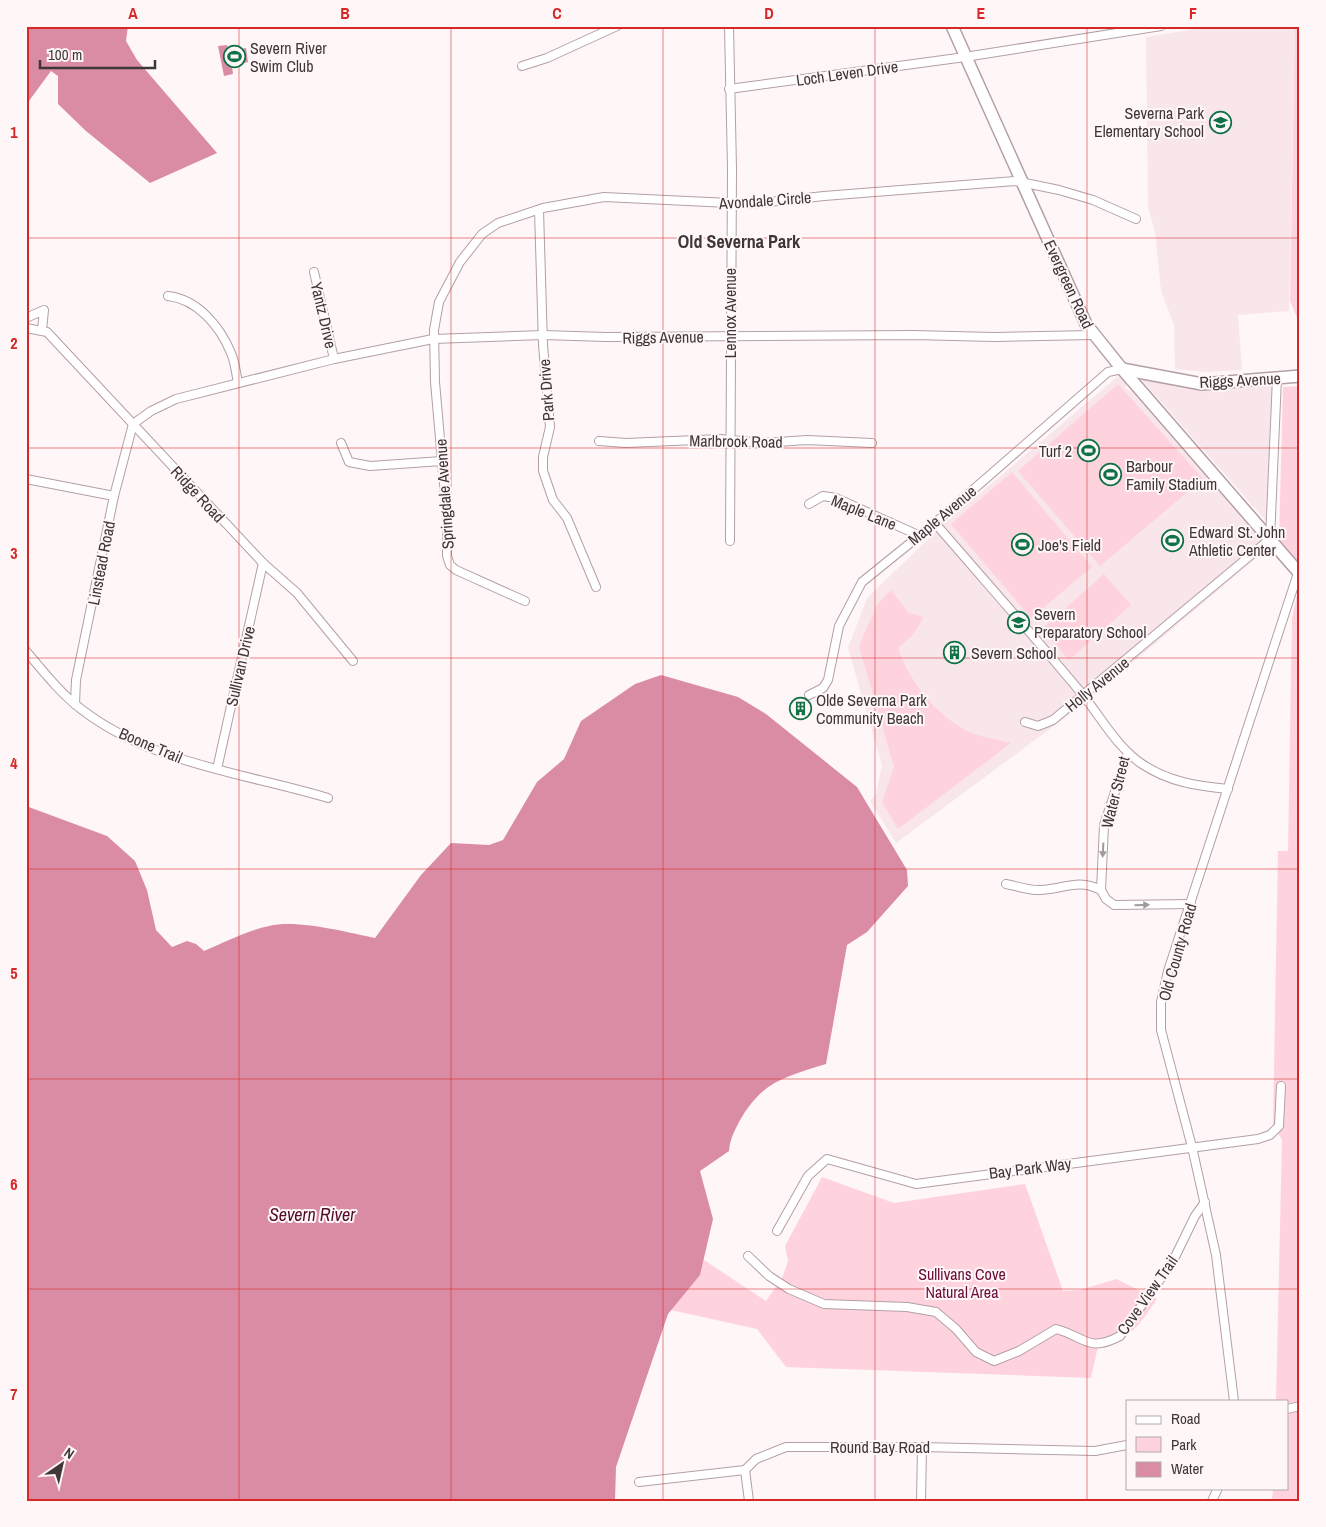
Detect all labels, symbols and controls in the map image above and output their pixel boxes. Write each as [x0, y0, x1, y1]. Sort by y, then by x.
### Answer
text: A [128, 2, 138, 24]
text: B [340, 2, 350, 24]
text: C [552, 2, 562, 24]
text: D [764, 2, 774, 24]
text: E [977, 2, 986, 24]
text: F [1189, 2, 1197, 24]
place label: Severn River Swim Club [250, 37, 327, 77]
scale bar [40, 38, 155, 70]
text: 100 m [48, 44, 82, 65]
sports icon: Severn River Swim Club [222, 45, 246, 69]
street label: Loch Leven Drive [795, 55, 899, 91]
place label: Severna Park Elementary School [1094, 102, 1204, 142]
school or university icon: Severna Park Elementary School [1208, 110, 1232, 134]
text: 1 [10, 121, 18, 143]
street label: Avondale Circle [717, 186, 812, 214]
district label: Old Severna Park [678, 229, 801, 254]
street label: Evergreen Road [1039, 236, 1099, 332]
street label: Lennox Avenue [719, 268, 741, 358]
street label: Yantz Drive [306, 280, 342, 350]
street label: Riggs Avenue [622, 325, 704, 349]
text: 2 [10, 332, 18, 354]
street label: Park Drive [533, 358, 559, 422]
street label: Riggs Avenue [1199, 367, 1281, 393]
street label: Marlbrook Road [689, 429, 783, 453]
street label: Springdale Avenue [429, 438, 459, 550]
sports icon: Turf 2 [1076, 439, 1100, 463]
place label: Turf 2 [1039, 440, 1072, 462]
place label: Barbour Family Stadium [1126, 455, 1217, 495]
street label: Ridge Road [166, 461, 230, 527]
sports icon: Barbour Family Stadium [1098, 463, 1122, 487]
street label: Maple Avenue [903, 480, 981, 550]
street label: Maple Lane [828, 489, 900, 535]
street label: Linstead Road [82, 519, 120, 607]
place label: Edward St. John Athletic Center [1188, 521, 1285, 561]
sports icon: Edward St. John Athletic Center [1161, 529, 1185, 553]
sports icon: Joe's Field [1010, 533, 1034, 557]
place label: Joe's Field [1038, 534, 1101, 556]
text: 3 [10, 542, 18, 564]
place label: Severn Preparatory School [1034, 603, 1146, 643]
school or university icon: Severn Preparatory School [1006, 611, 1030, 635]
street label: Sullivan Drive [220, 624, 260, 708]
building icon: Severn School [943, 641, 967, 665]
place label: Severn School [971, 642, 1056, 664]
street label: Holly Avenue [1060, 651, 1134, 717]
place label: Olde Severna Park Community Beach [816, 689, 927, 729]
building icon: Olde Severna Park Community Beach [788, 697, 812, 721]
street label: Boone Trail [116, 722, 186, 768]
text: 4 [10, 752, 18, 774]
street label: Water Street [1095, 754, 1135, 830]
one-way arrow [1098, 842, 1106, 858]
one-way arrow [1134, 901, 1150, 909]
street label: Old County Road [1153, 901, 1201, 1003]
text: 5 [10, 962, 18, 984]
street label: Bay Park Way [988, 1152, 1073, 1184]
text: 6 [10, 1173, 18, 1195]
water label: Severn River [269, 1202, 356, 1227]
street label: Cove View Trail [1111, 1251, 1183, 1339]
park label: Sullivans Cove Natural Area [918, 1263, 1006, 1303]
text: 7 [10, 1383, 18, 1405]
legend [1126, 1400, 1288, 1490]
text: Road [1171, 1408, 1200, 1429]
text: Park [1171, 1434, 1197, 1455]
street label: Round Bay Road [830, 1436, 930, 1458]
north arrow [38, 1440, 88, 1490]
text: N [61, 1443, 78, 1463]
text: Water [1171, 1458, 1203, 1479]

